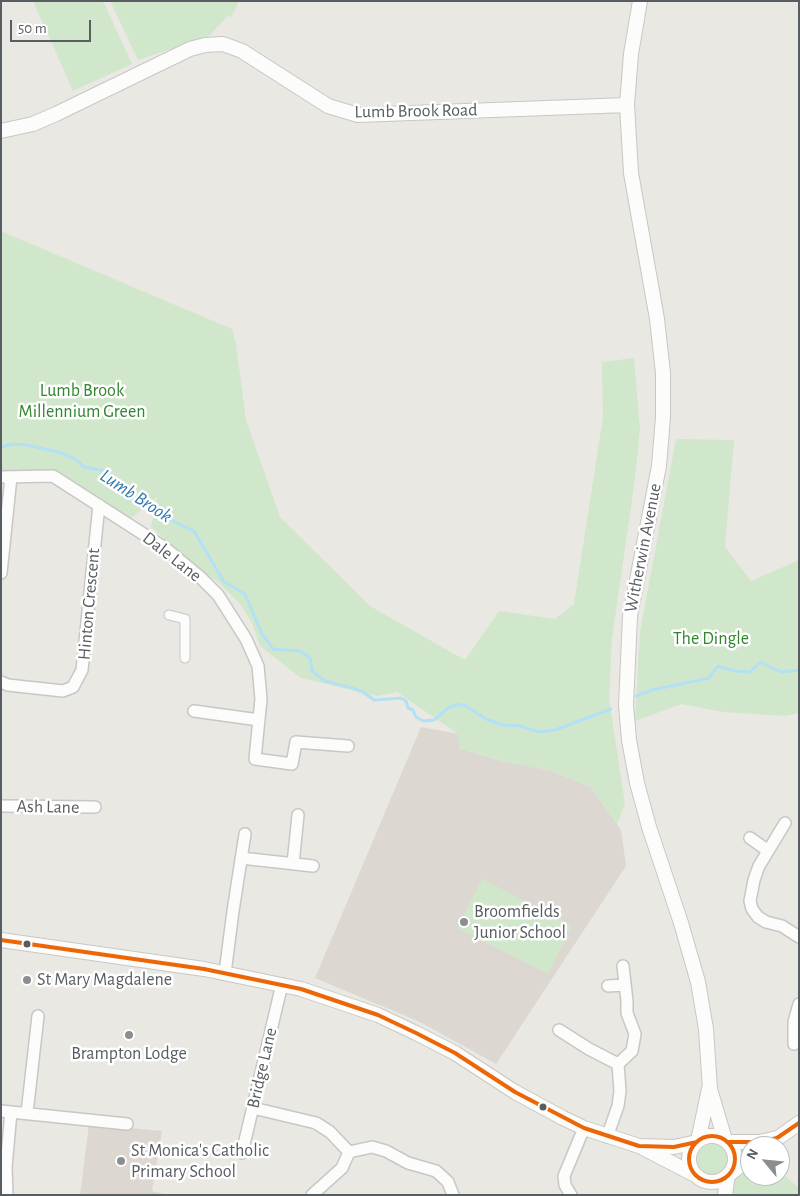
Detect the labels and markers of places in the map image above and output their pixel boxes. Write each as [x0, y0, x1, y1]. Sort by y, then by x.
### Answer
place label: Broomfields Junior School [474, 901, 566, 944]
marker: Broomfields Junior School [458, 916, 470, 928]
unlabelled marker [22, 939, 32, 949]
place label: St Mary Magdalene [37, 969, 172, 991]
marker: St Mary Magdalene [21, 974, 33, 986]
marker: Brampton Lodge [123, 1029, 135, 1041]
place label: Brampton Lodge [71, 1043, 187, 1065]
unlabelled marker [538, 1102, 548, 1112]
place label: St Monica's Catholic Primary School [131, 1140, 269, 1182]
marker: St Monica's Catholic Primary School [115, 1155, 127, 1167]

